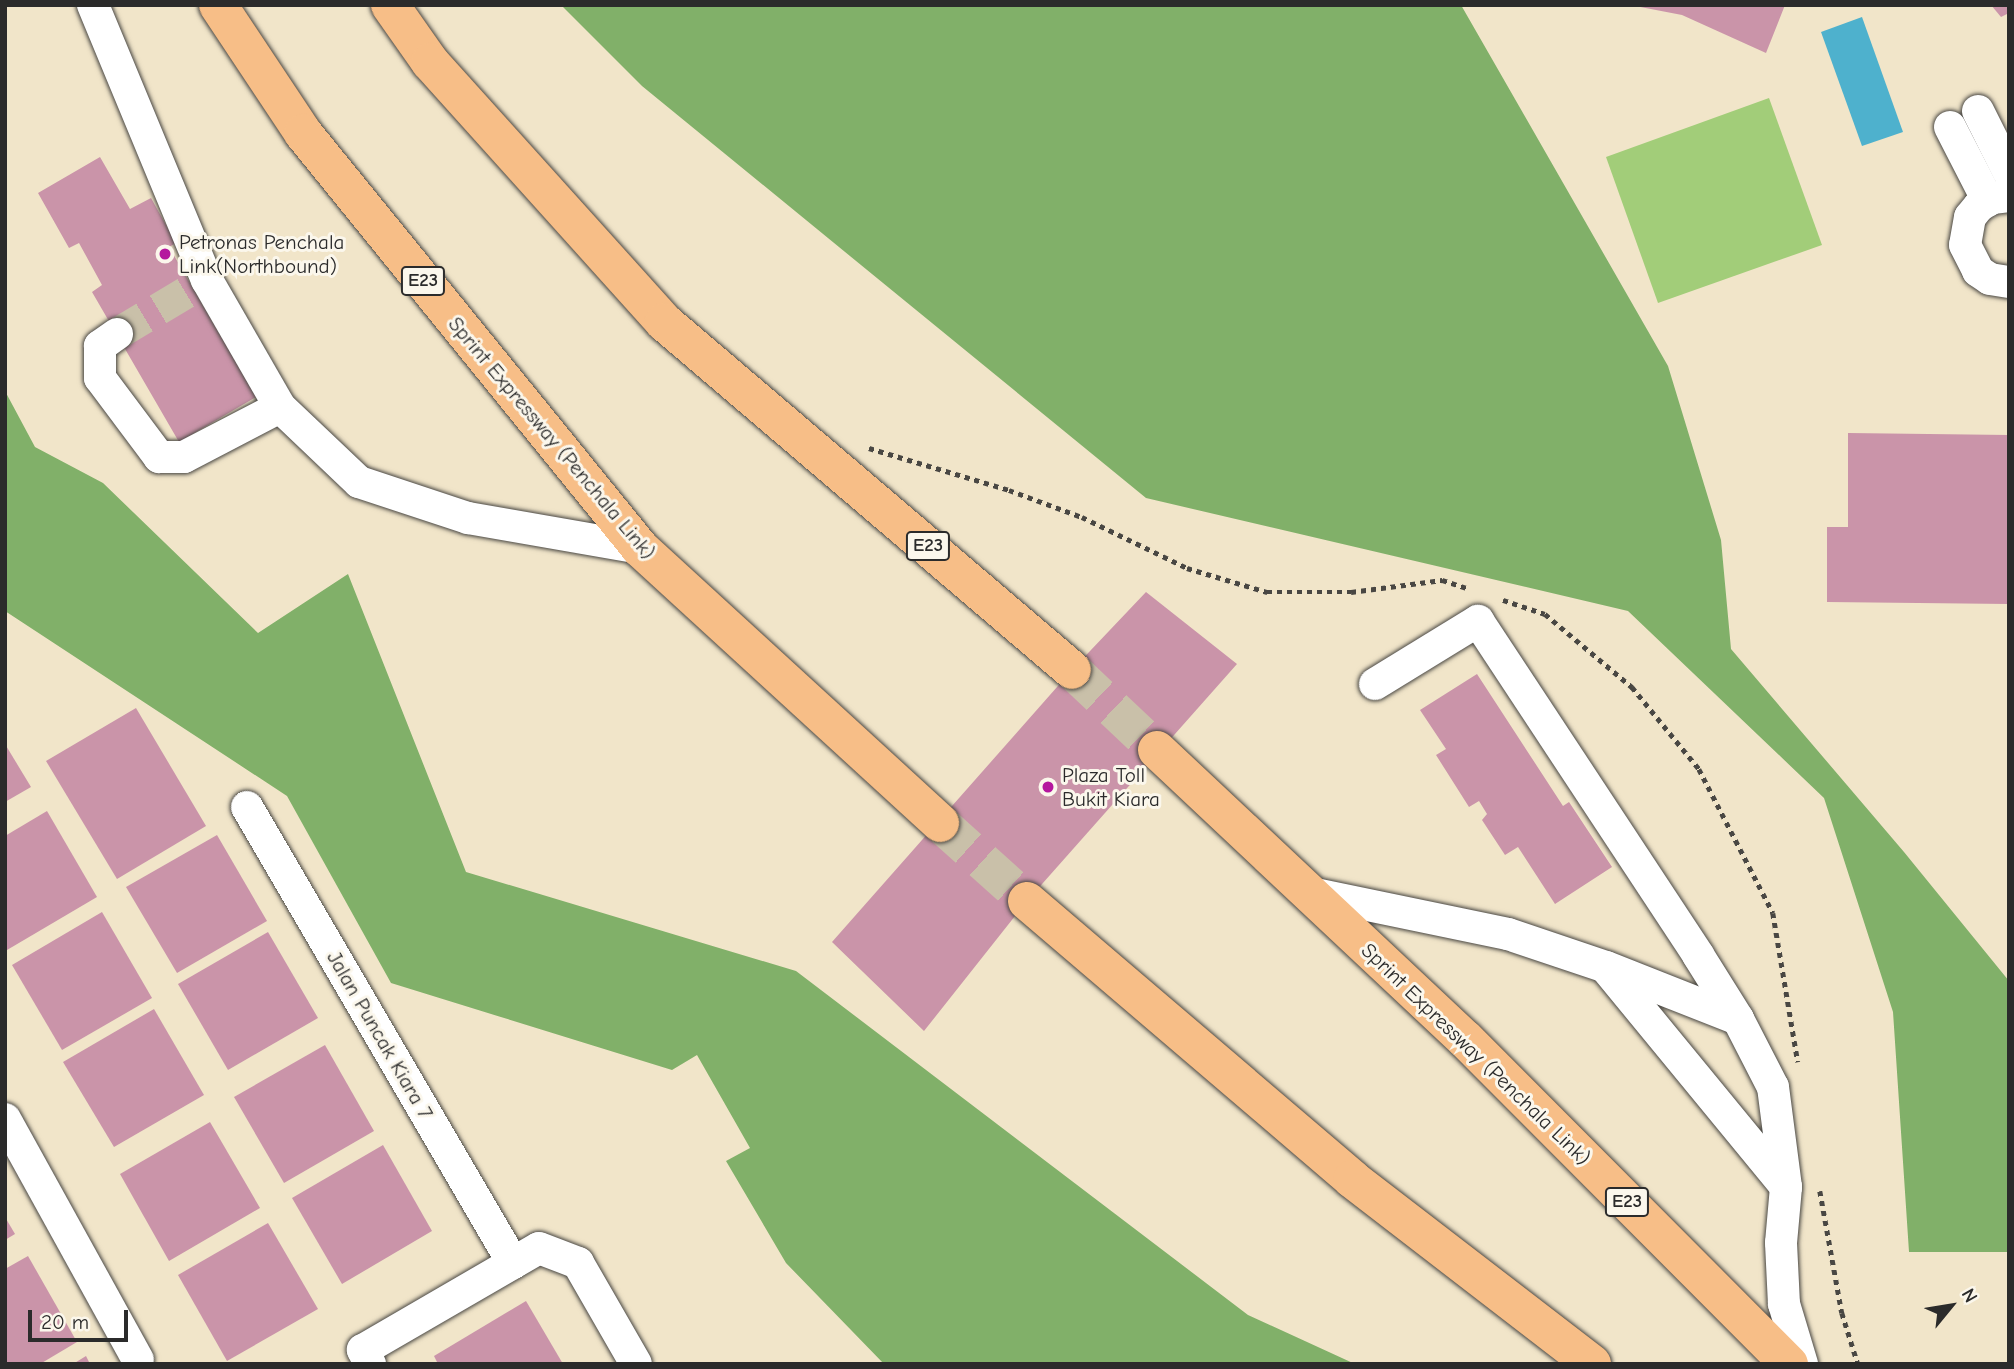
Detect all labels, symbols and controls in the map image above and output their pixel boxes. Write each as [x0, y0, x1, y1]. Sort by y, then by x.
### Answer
place label: Petronas Penchala Link(Northbound) [179, 229, 344, 279]
marker: Petronas Penchala Link(Northbound) [157, 246, 173, 262]
road number: E23 [400, 266, 446, 296]
street label: Sprint Expressway (Penchala Link) [443, 312, 661, 564]
road number: E23 [905, 530, 951, 562]
place label: Plaza Toll Bukit Kiara [1062, 762, 1160, 812]
marker: Plaza Toll Bukit Kiara [1040, 779, 1056, 795]
street label: Sprint Expressway (Penchala Link) [1356, 938, 1596, 1170]
street label: Jalan Puncak Kiara 7 [322, 947, 438, 1123]
road number: E23 [1604, 1186, 1650, 1218]
north arrow [1916, 1271, 1986, 1341]
text: N [1957, 1285, 1982, 1306]
scale bar [32, 1296, 131, 1340]
text: 20 m [41, 1310, 89, 1334]

